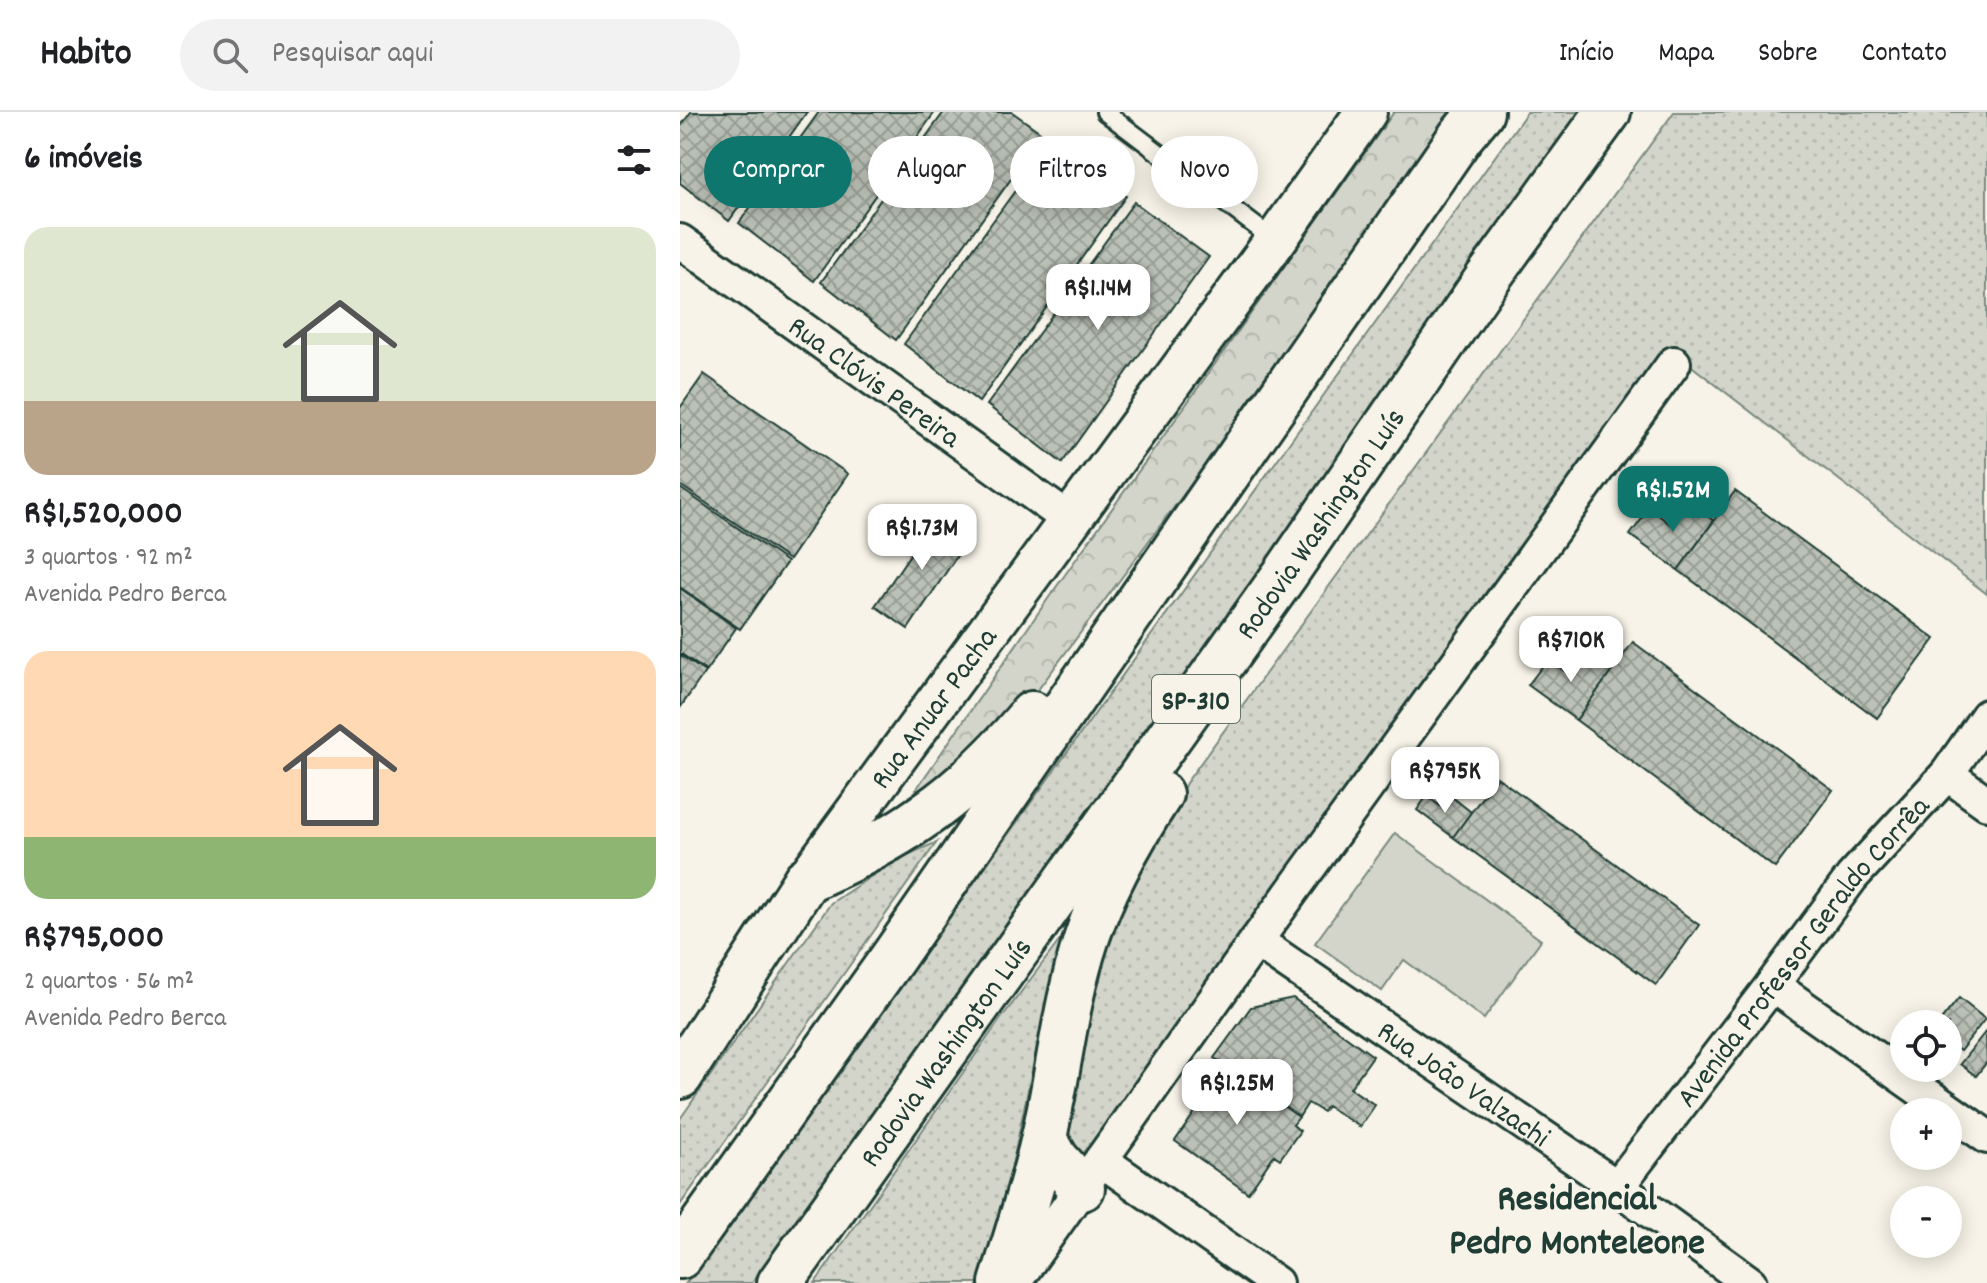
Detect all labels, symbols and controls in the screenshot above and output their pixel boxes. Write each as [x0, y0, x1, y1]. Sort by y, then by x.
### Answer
search box [180, 19, 740, 91]
text: Habito [40, 28, 132, 83]
icon: search [208, 33, 252, 77]
text: Pesquisar aqui [272, 34, 433, 77]
text: Início [1559, 35, 1614, 75]
text: Mapa [1658, 35, 1714, 75]
text: Sobre [1758, 35, 1818, 75]
text: Contato [1862, 35, 1947, 75]
text: 6 imóveis [24, 136, 143, 185]
chip: Comprar [704, 136, 852, 208]
chip: Alugar [868, 136, 994, 208]
chip: Filtros [1010, 136, 1135, 208]
chip: Novo [1151, 136, 1258, 208]
icon: filters [612, 138, 656, 182]
pin: R$1.14M [1024, 264, 1172, 332]
text: R$1.14M [1064, 271, 1132, 308]
icon: home [268, 279, 412, 423]
street label: Rua Clóvis Pereira [777, 308, 968, 462]
street label: Rodovia Washington Luís [1228, 401, 1418, 650]
pin: R$1.52M [1599, 466, 1747, 534]
text: R$1.52M [1636, 473, 1710, 510]
text: R$1,520,000 [24, 491, 183, 540]
pin: R$1.73M [848, 504, 996, 572]
text: R$1.73M [886, 511, 958, 548]
text: 3 quartos · 92 m² [24, 540, 193, 577]
text: Avenida Pedro Berca [24, 577, 226, 614]
pin: R$710K [1506, 616, 1636, 684]
street label: Rua Anuar Pacha [862, 620, 1011, 800]
text: R$710K [1537, 623, 1605, 660]
road number: SP-310 [1152, 675, 1240, 723]
icon: home [268, 703, 412, 847]
pin: R$795K [1380, 747, 1510, 815]
text: R$795K [1409, 754, 1481, 791]
street label: Avenida Professor Geraldo Corrêa [1668, 788, 1943, 1119]
text: R$795,000 [24, 915, 164, 964]
street label: Rodovia Washington Luís [852, 931, 1045, 1178]
text: 2 quartos · 56 m² [24, 964, 194, 1001]
text: Avenida Pedro Berca [24, 1001, 226, 1038]
map controls [1890, 1010, 1962, 1258]
button: locate [1890, 1010, 1962, 1082]
street label: Rua João Valzachi [1367, 1012, 1557, 1161]
pin: R$1.25M [1163, 1059, 1311, 1127]
text: R$1.25M [1200, 1066, 1274, 1103]
button: + [1890, 1098, 1962, 1170]
district label: Residencial Pedro Monteleone [1449, 1174, 1705, 1273]
button: − [1890, 1186, 1962, 1258]

